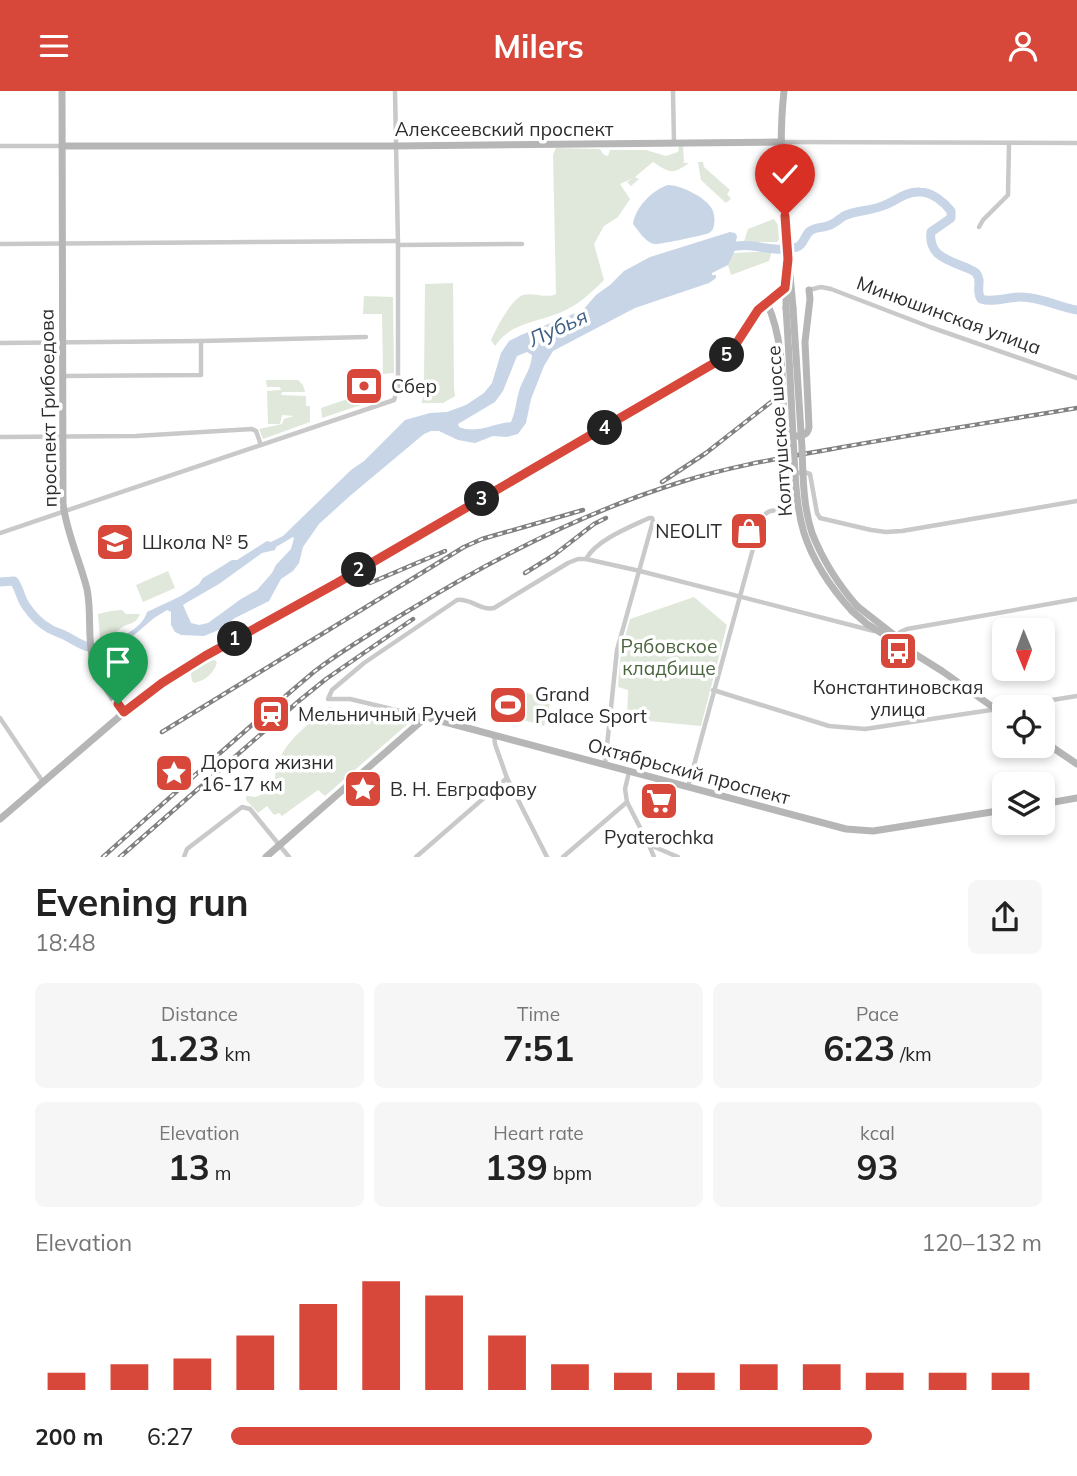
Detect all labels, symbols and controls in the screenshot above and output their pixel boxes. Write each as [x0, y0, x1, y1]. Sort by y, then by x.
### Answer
text: Milers [493, 26, 584, 66]
icon: menu [35, 27, 73, 65]
icon: person [1004, 27, 1042, 65]
street label: Алексеевский проспект [395, 117, 614, 141]
pin [755, 144, 815, 216]
icon: check [766, 155, 804, 193]
street label: Минюшинская улица [854, 270, 1044, 360]
water label: Лубья [523, 302, 592, 353]
street label: проспект Грибоедова [34, 309, 62, 507]
pin: 5 [710, 337, 744, 373]
text: 5 [721, 342, 732, 366]
street label: Колтушское шоссе [761, 345, 797, 517]
bank icon: Сбер [343, 365, 385, 407]
place label: Сбер [391, 374, 437, 398]
pin: 4 [588, 411, 622, 445]
text: 4 [599, 415, 610, 439]
pin: 3 [464, 481, 500, 517]
text: 3 [476, 486, 487, 510]
shop icon: NEOLIT [728, 510, 770, 552]
place label: NEOLIT [655, 519, 723, 543]
school or university icon: Школа № 5 [94, 521, 136, 563]
place label: Школа № 5 [142, 530, 248, 554]
pin: 2 [342, 553, 376, 587]
text: 2 [353, 557, 364, 581]
north arrow [992, 618, 1055, 681]
map controls [992, 618, 1055, 835]
pin: 1 [218, 621, 252, 657]
text: 1 [229, 626, 240, 650]
bus stop icon: Константиновская улица [877, 630, 919, 672]
pin [88, 632, 148, 704]
park label: Рябовское кладбище [621, 634, 717, 680]
icon: arrive [99, 643, 137, 681]
place label: Константиновская улица [813, 675, 983, 721]
place label: Grand Palace Sport [535, 682, 647, 728]
sports icon: Grand Palace Sport [487, 684, 529, 726]
station icon: Мельничный Ручей [250, 693, 292, 735]
button: locate [992, 695, 1055, 758]
place label: Мельничный Ручей [298, 702, 477, 726]
street label: Октябрьский проспект [585, 732, 793, 810]
place label: Дорога жизни 16-17 км [201, 750, 334, 796]
place icon: Дорога жизни 16-17 км [153, 752, 195, 794]
place icon: В. Н. Евграфову [342, 768, 384, 810]
button: layers [992, 772, 1055, 835]
place label: В. Н. Евграфову [390, 777, 537, 801]
supermarket icon: Pyaterochka [638, 780, 680, 822]
place label: Pyaterochka [604, 825, 714, 849]
text: Evening run [35, 878, 249, 926]
button: share [968, 880, 1042, 954]
text: 18:48 [35, 928, 95, 957]
text: Distance [161, 1002, 238, 1026]
text: Time [517, 1002, 560, 1026]
text: Pace [856, 1002, 899, 1026]
text: 1.23 [148, 1026, 220, 1070]
text: 7:51 [503, 1026, 574, 1070]
text: 6:23 [823, 1026, 895, 1070]
text: km [220, 1042, 251, 1066]
text: /km [895, 1042, 932, 1066]
text: Elevation [159, 1121, 240, 1145]
text: Heart rate [493, 1121, 584, 1145]
text: kcal [860, 1121, 895, 1145]
text: 13 [168, 1145, 210, 1189]
text: 139 [485, 1145, 548, 1189]
text: 93 [856, 1145, 899, 1189]
text: m [210, 1161, 231, 1185]
text: bpm [548, 1161, 592, 1185]
text: Elevation [35, 1228, 132, 1257]
text: 120–132 m [921, 1228, 1042, 1257]
text: 200 m [35, 1422, 103, 1451]
text: 6:27 [147, 1422, 194, 1451]

